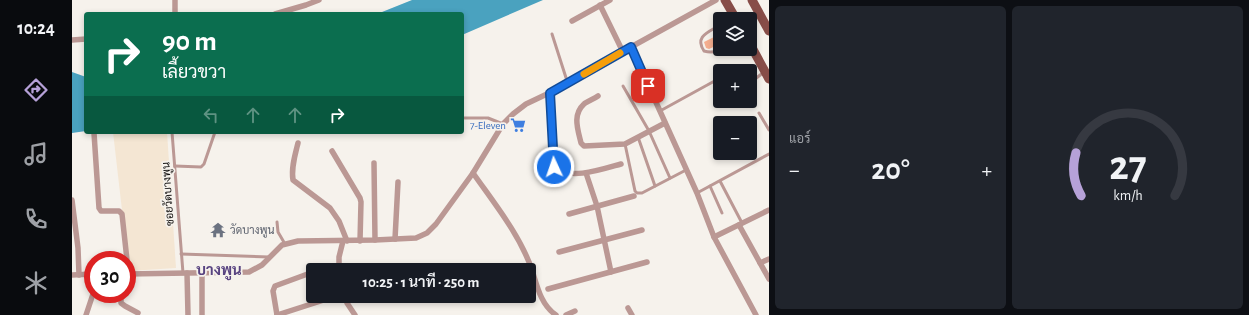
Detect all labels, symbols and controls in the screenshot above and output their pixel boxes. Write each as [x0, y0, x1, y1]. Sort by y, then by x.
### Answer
map controls [713, 12, 757, 160]
button: layers [713, 12, 757, 56]
text: 10:24 [17, 20, 55, 38]
icon: right [96, 28, 148, 80]
text: 90 m [162, 28, 217, 56]
text: เลี้ยวขวา [162, 64, 226, 82]
button: + [713, 64, 757, 108]
pin [631, 69, 665, 103]
icon: arrive [637, 75, 659, 97]
icon: directions [22, 76, 50, 104]
icon: left [200, 104, 222, 126]
icon: ahead [242, 104, 264, 126]
icon: ahead [284, 104, 306, 126]
icon: right [326, 104, 348, 126]
supermarket icon: 7-Eleven [509, 116, 527, 134]
button: − [713, 116, 757, 160]
place label: 7-Eleven [470, 120, 506, 131]
text: แอร์ [789, 133, 810, 146]
icon: music [22, 140, 50, 168]
text: 27 [1109, 145, 1146, 186]
position arrow [533, 146, 575, 188]
text: 20° [871, 155, 910, 185]
text: − [789, 159, 800, 181]
text: + [981, 159, 992, 181]
street label: ซอยวัดบางพูน [158, 162, 178, 226]
text: km/h [1113, 188, 1142, 202]
icon: phone [22, 205, 50, 233]
temple icon: วัดบางพูน [209, 221, 227, 239]
place label: วัดบางพูน [230, 223, 275, 238]
speed limit sign: 30 [84, 251, 136, 303]
district label: บางพูน [196, 263, 242, 281]
icon: climate [22, 269, 50, 297]
text: 10:25 · 1 นาที · 250 m [363, 275, 479, 290]

